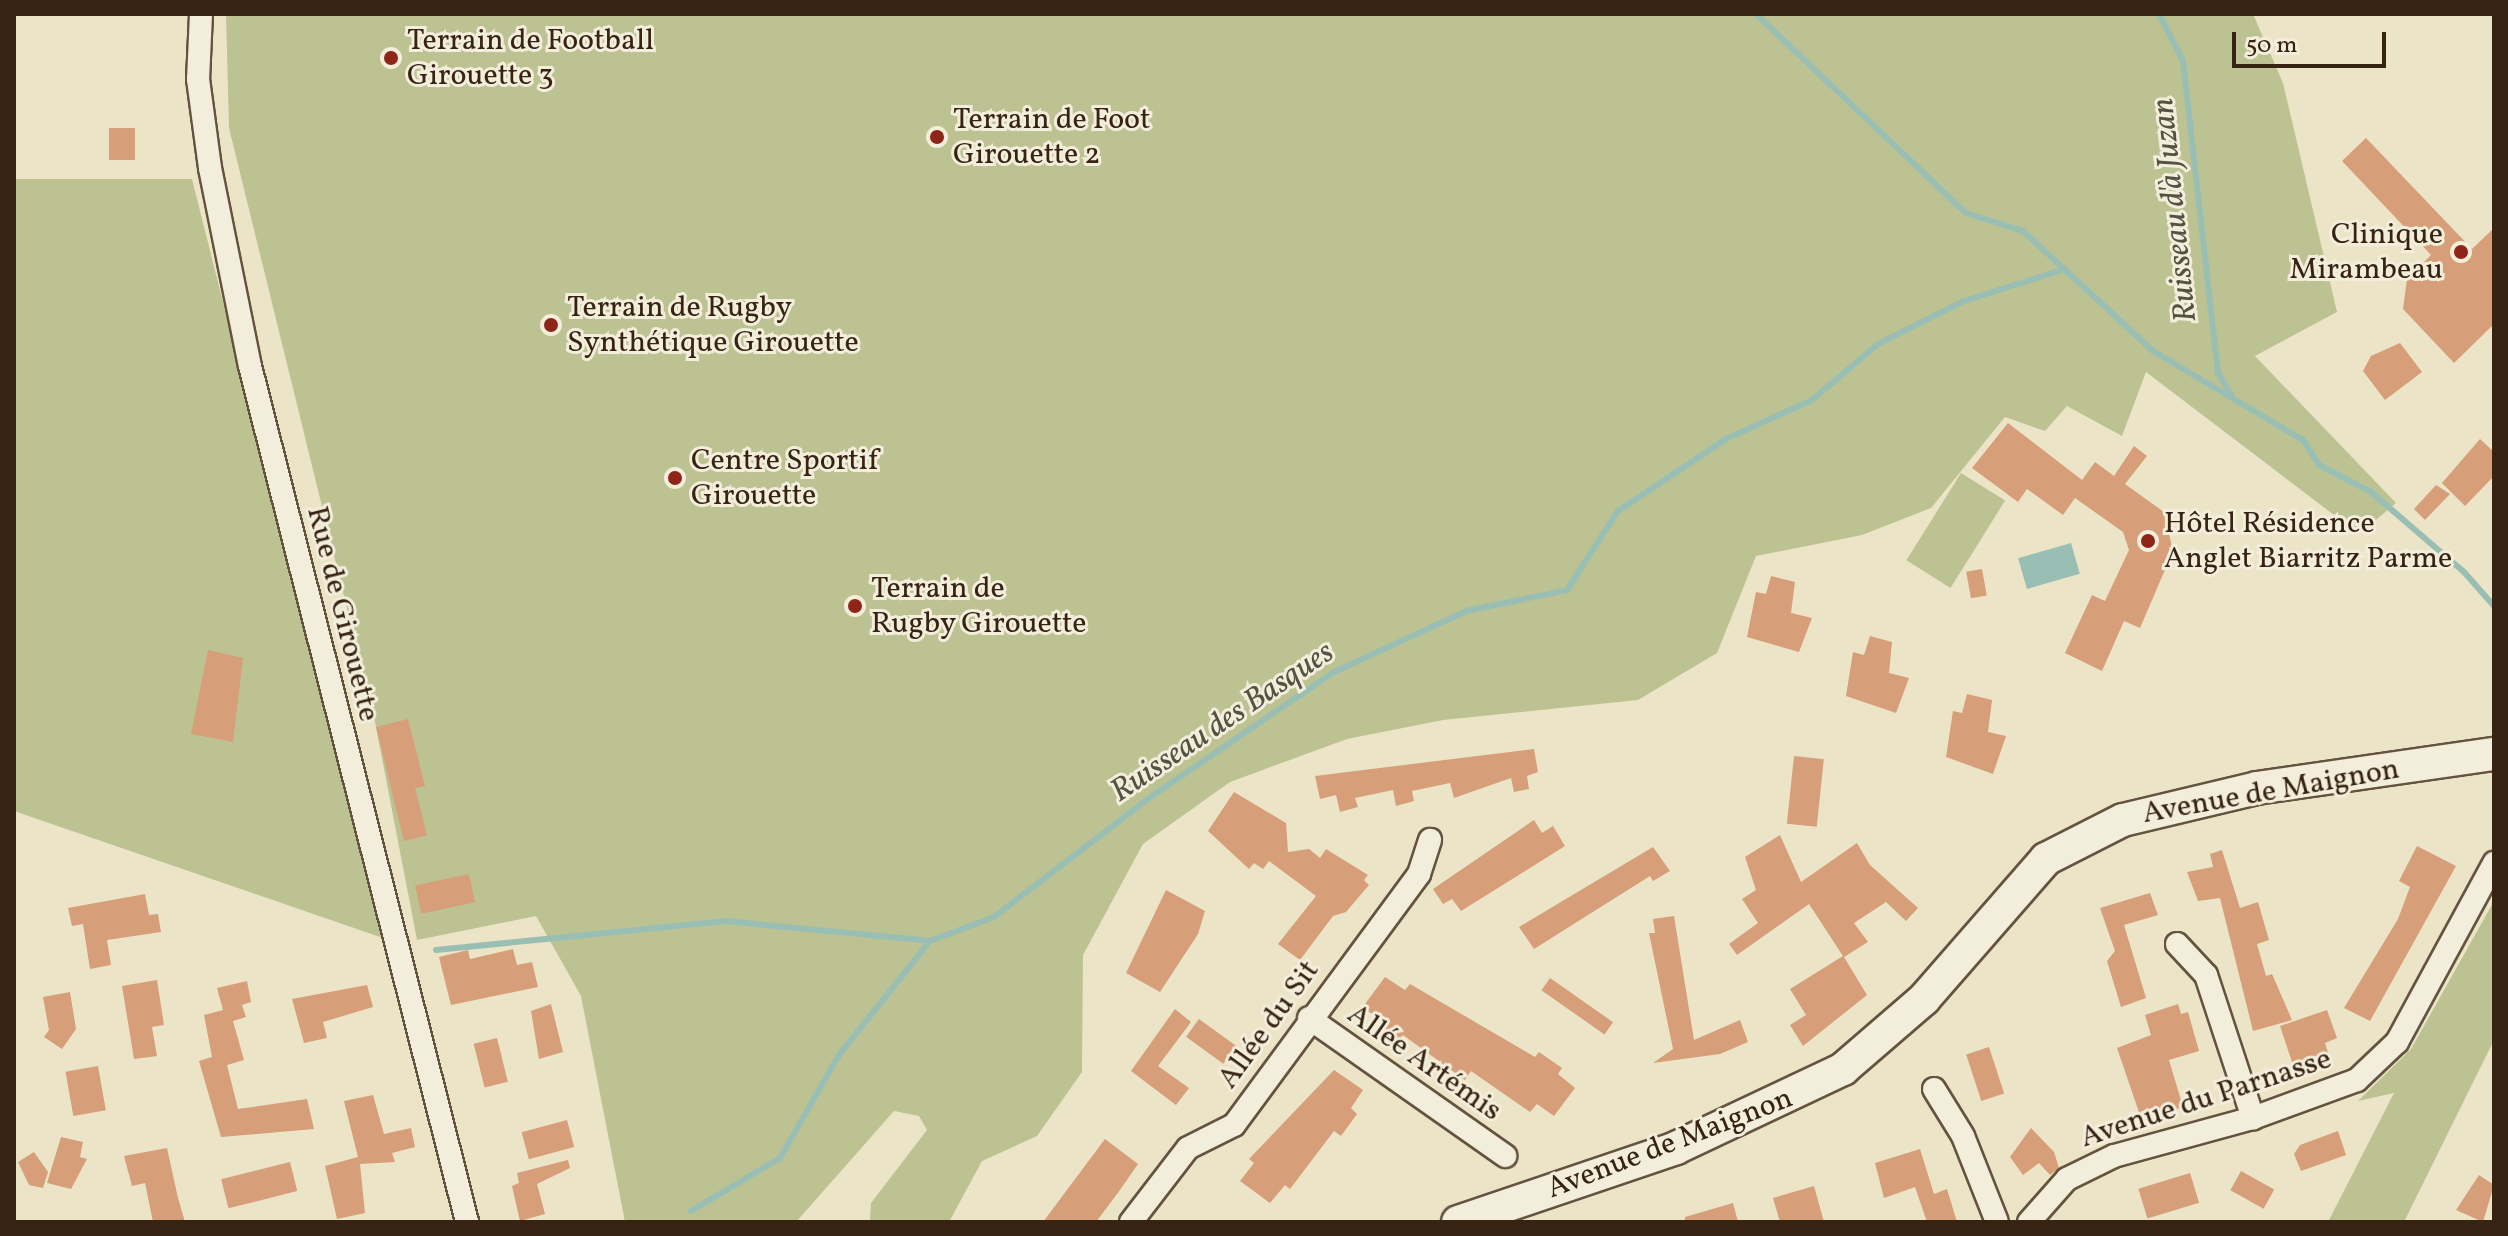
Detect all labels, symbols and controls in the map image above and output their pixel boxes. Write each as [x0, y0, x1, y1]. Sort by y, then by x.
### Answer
scale bar [2236, 16, 2390, 66]
place label: Terrain de Football Girouette 3 [407, 23, 654, 94]
text: 50 m [2246, 29, 2298, 63]
marker: Terrain de Football Girouette 3 [382, 49, 400, 67]
water label: Ruisseau d'à Juzan [2145, 96, 2207, 324]
place label: Terrain de Foot Girouette 2 [953, 102, 1151, 172]
marker: Terrain de Foot Girouette 2 [928, 128, 946, 146]
place label: Clinique Mirambeau [2289, 217, 2443, 288]
marker: Clinique Mirambeau [2450, 241, 2472, 263]
place label: Terrain de Rugby Synthétique Girouette [567, 290, 859, 360]
marker: Terrain de Rugby Synthétique Girouette [542, 316, 560, 334]
place label: Centre Sportif Girouette [691, 443, 878, 514]
marker: Centre Sportif Girouette [666, 469, 684, 487]
street label: Rue de Girouette [298, 503, 386, 725]
place label: Hôtel Résidence Anglet Biarritz Parme [2164, 506, 2452, 576]
marker: Hôtel Résidence Anglet Biarritz Parme [2139, 532, 2157, 550]
place label: Terrain de Rugby Girouette [871, 571, 1087, 642]
marker: Terrain de Rugby Girouette [846, 597, 864, 615]
water label: Ruisseau des Basques [1104, 634, 1342, 812]
street label: Avenue de Maignon [2140, 752, 2402, 832]
street label: Allée du Sit [1211, 954, 1327, 1096]
street label: Allée Artémis [1340, 997, 1508, 1129]
street label: Avenue du Parnasse [2076, 1041, 2336, 1157]
street label: Avenue de Maignon [1542, 1081, 1798, 1207]

